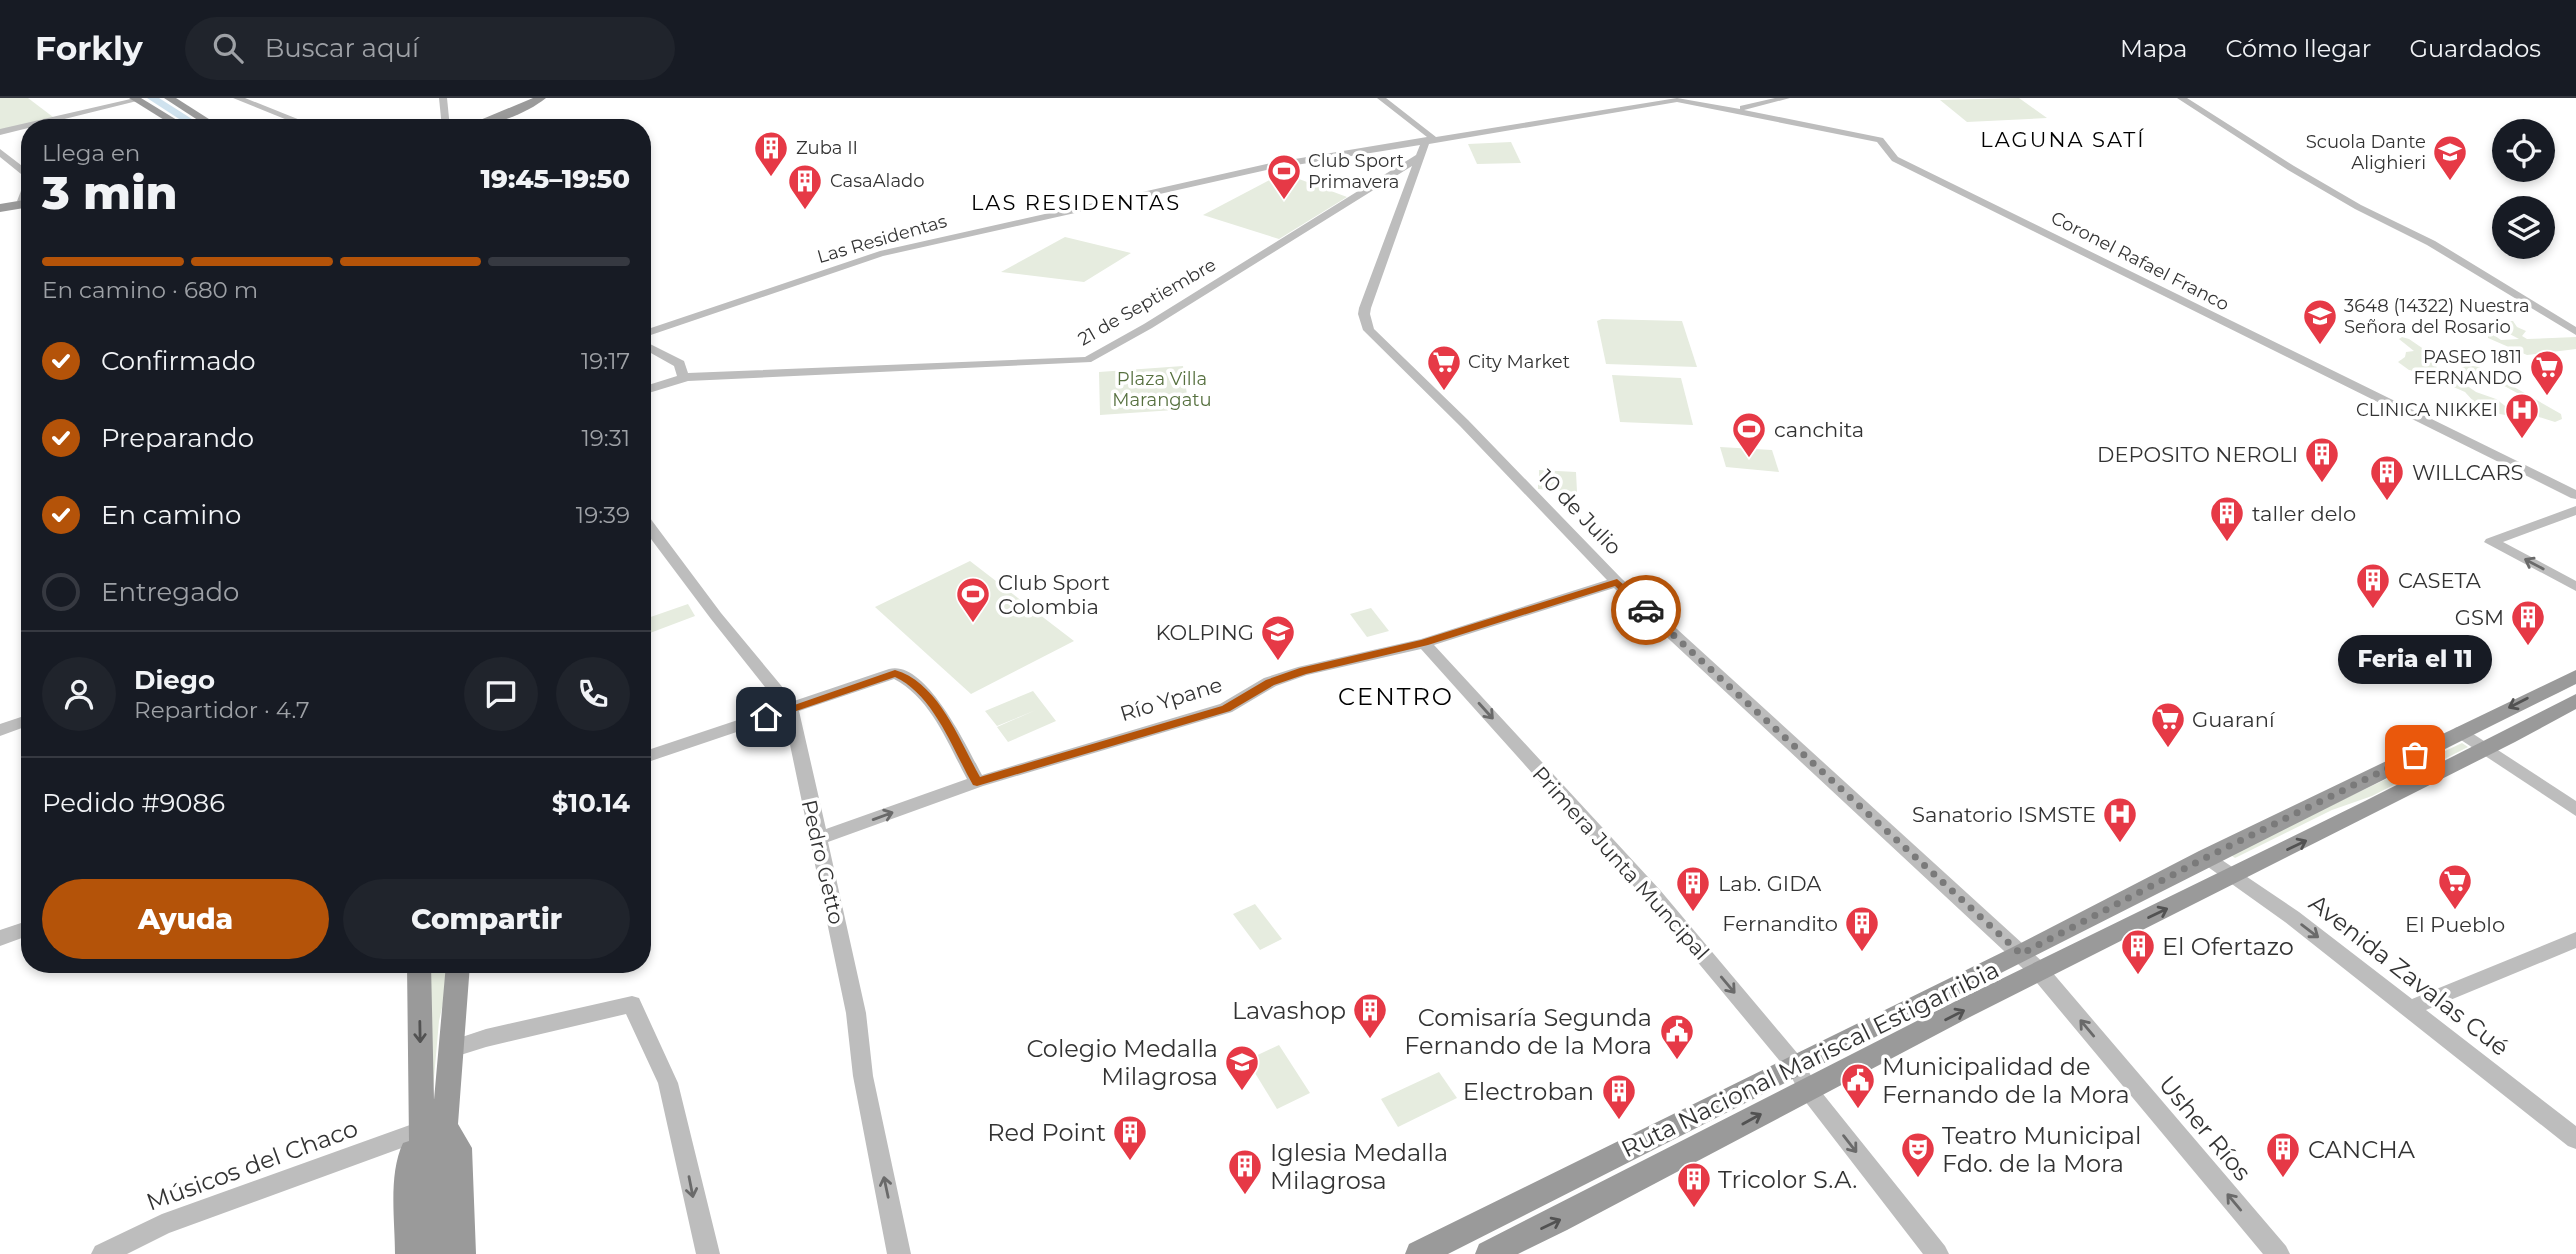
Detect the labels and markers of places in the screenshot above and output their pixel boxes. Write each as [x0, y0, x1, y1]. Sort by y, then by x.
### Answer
building icon: Zuba II [752, 129, 790, 178]
place label: Scuola Dante Alighieri [2306, 131, 2426, 174]
school or university icon: Scuola Dante Alighieri [2431, 133, 2469, 182]
place label: Zuba II [796, 137, 858, 159]
place label: Club Sport Primavera [1308, 150, 1404, 193]
sports icon: Club Sport Primavera [1265, 152, 1303, 201]
building icon: CasaAlado [786, 162, 824, 211]
place label: CasaAlado [830, 170, 925, 192]
place label: 3648 (14322) Nuestra Señora del Rosario [2344, 295, 2530, 338]
school or university icon: 3648 (14322) Nuestra Señora del Rosario [2301, 297, 2339, 346]
supermarket icon: City Market [1425, 343, 1463, 392]
place label: PASEO 1811 FERNANDO [2413, 346, 2522, 389]
supermarket icon: PASEO 1811 FERNANDO [2528, 348, 2566, 397]
place label: City Market [1468, 351, 1570, 373]
hospital icon: CLINICA NIKKEI [2503, 391, 2541, 440]
place label: CLINICA NIKKEI [2356, 399, 2498, 421]
sports icon: canchita [1730, 410, 1768, 459]
place label: canchita [1774, 417, 1864, 442]
building icon: DEPOSITO NEROLI [2303, 435, 2341, 484]
place label: DEPOSITO NEROLI [2097, 442, 2298, 467]
building icon: WILLCARS [2368, 453, 2406, 502]
place label: WILLCARS [2412, 460, 2523, 485]
building icon: taller delo [2208, 494, 2246, 543]
place label: taller delo [2252, 501, 2356, 526]
building icon: CASETA [2354, 561, 2392, 610]
place label: CASETA [2398, 568, 2482, 593]
place label: Club Sport Colombia [998, 570, 1110, 619]
sports icon: Club Sport Colombia [954, 575, 992, 624]
building icon: GSM [2509, 598, 2547, 647]
place label: GSM [2455, 605, 2504, 630]
school or university icon: KOLPING [1259, 613, 1297, 662]
place label: KOLPING [1155, 620, 1254, 645]
callout: Feria el 11 [2338, 636, 2492, 685]
pin [736, 687, 796, 747]
supermarket icon: Guaraní [2149, 700, 2187, 749]
place label: Guaraní [2192, 707, 2276, 732]
pin [2385, 725, 2445, 785]
hospital icon: Sanatorio ISMSTE [2101, 795, 2139, 844]
place label: Sanatorio ISMSTE [1912, 802, 2096, 827]
supermarket icon: El Pueblo [2436, 862, 2474, 911]
building icon: Lab. GIDA [1674, 864, 1712, 913]
place label: Lab. GIDA [1718, 871, 1822, 896]
building icon: Fernandito [1843, 904, 1881, 953]
place label: Fernandito [1722, 911, 1838, 936]
place label: El Pueblo [2405, 912, 2505, 937]
building icon: El Ofertazo [2119, 927, 2157, 976]
place label: El Ofertazo [2162, 932, 2294, 961]
building icon: Lavashop [1351, 991, 1389, 1040]
place label: Lavashop [1232, 996, 1346, 1025]
place label: Comisaría Segunda Fernando de la Mora [1404, 1003, 1652, 1060]
public building icon: Comisaría Segunda Fernando de la Mora [1658, 1012, 1696, 1061]
place label: Colegio Medalla Milagrosa [1026, 1034, 1218, 1091]
school or university icon: Colegio Medalla Milagrosa [1223, 1043, 1261, 1092]
place label: Municipalidad de Fernando de la Mora [1882, 1052, 2130, 1109]
public building icon: Municipalidad de Fernando de la Mora [1839, 1061, 1877, 1110]
building icon: Electroban [1600, 1072, 1638, 1121]
place label: Electroban [1463, 1077, 1594, 1106]
building icon: Red Point [1111, 1113, 1149, 1162]
place label: Red Point [987, 1118, 1106, 1147]
place label: Teatro Municipal Fdo. de la Mora [1942, 1121, 2141, 1178]
theatre icon: Teatro Municipal Fdo. de la Mora [1899, 1130, 1937, 1179]
building icon: CANCHA [2264, 1130, 2302, 1179]
place label: CANCHA [2308, 1135, 2416, 1164]
place label: Iglesia Medalla Milagrosa [1270, 1138, 1448, 1195]
building icon: Iglesia Medalla Milagrosa [1226, 1147, 1264, 1196]
building icon: Tricolor S.A. [1675, 1160, 1713, 1209]
place label: Tricolor S.A. [1718, 1165, 1857, 1194]

